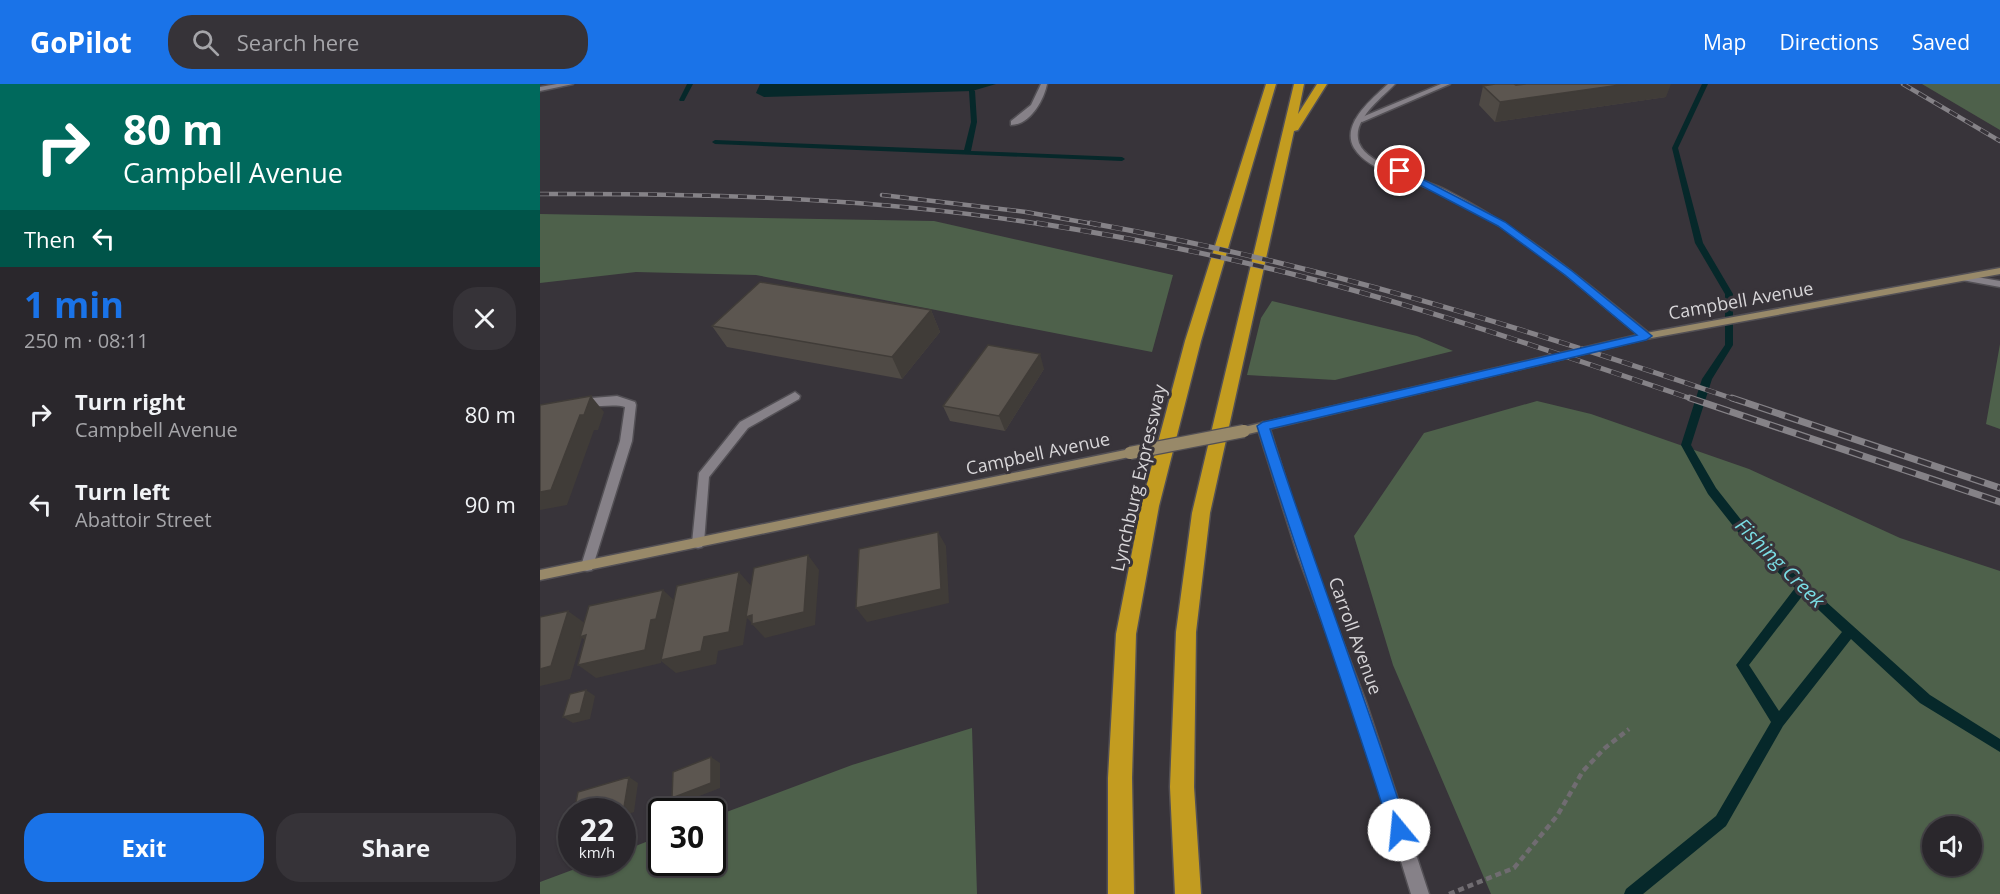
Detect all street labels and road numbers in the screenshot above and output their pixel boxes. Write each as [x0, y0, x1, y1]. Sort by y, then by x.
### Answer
street label: Campbell Avenue [1667, 275, 1815, 325]
street label: Lynchburg Expressway [1105, 381, 1171, 574]
street label: Campbell Avenue [964, 426, 1112, 480]
street label: Carroll Avenue [1324, 574, 1388, 698]

